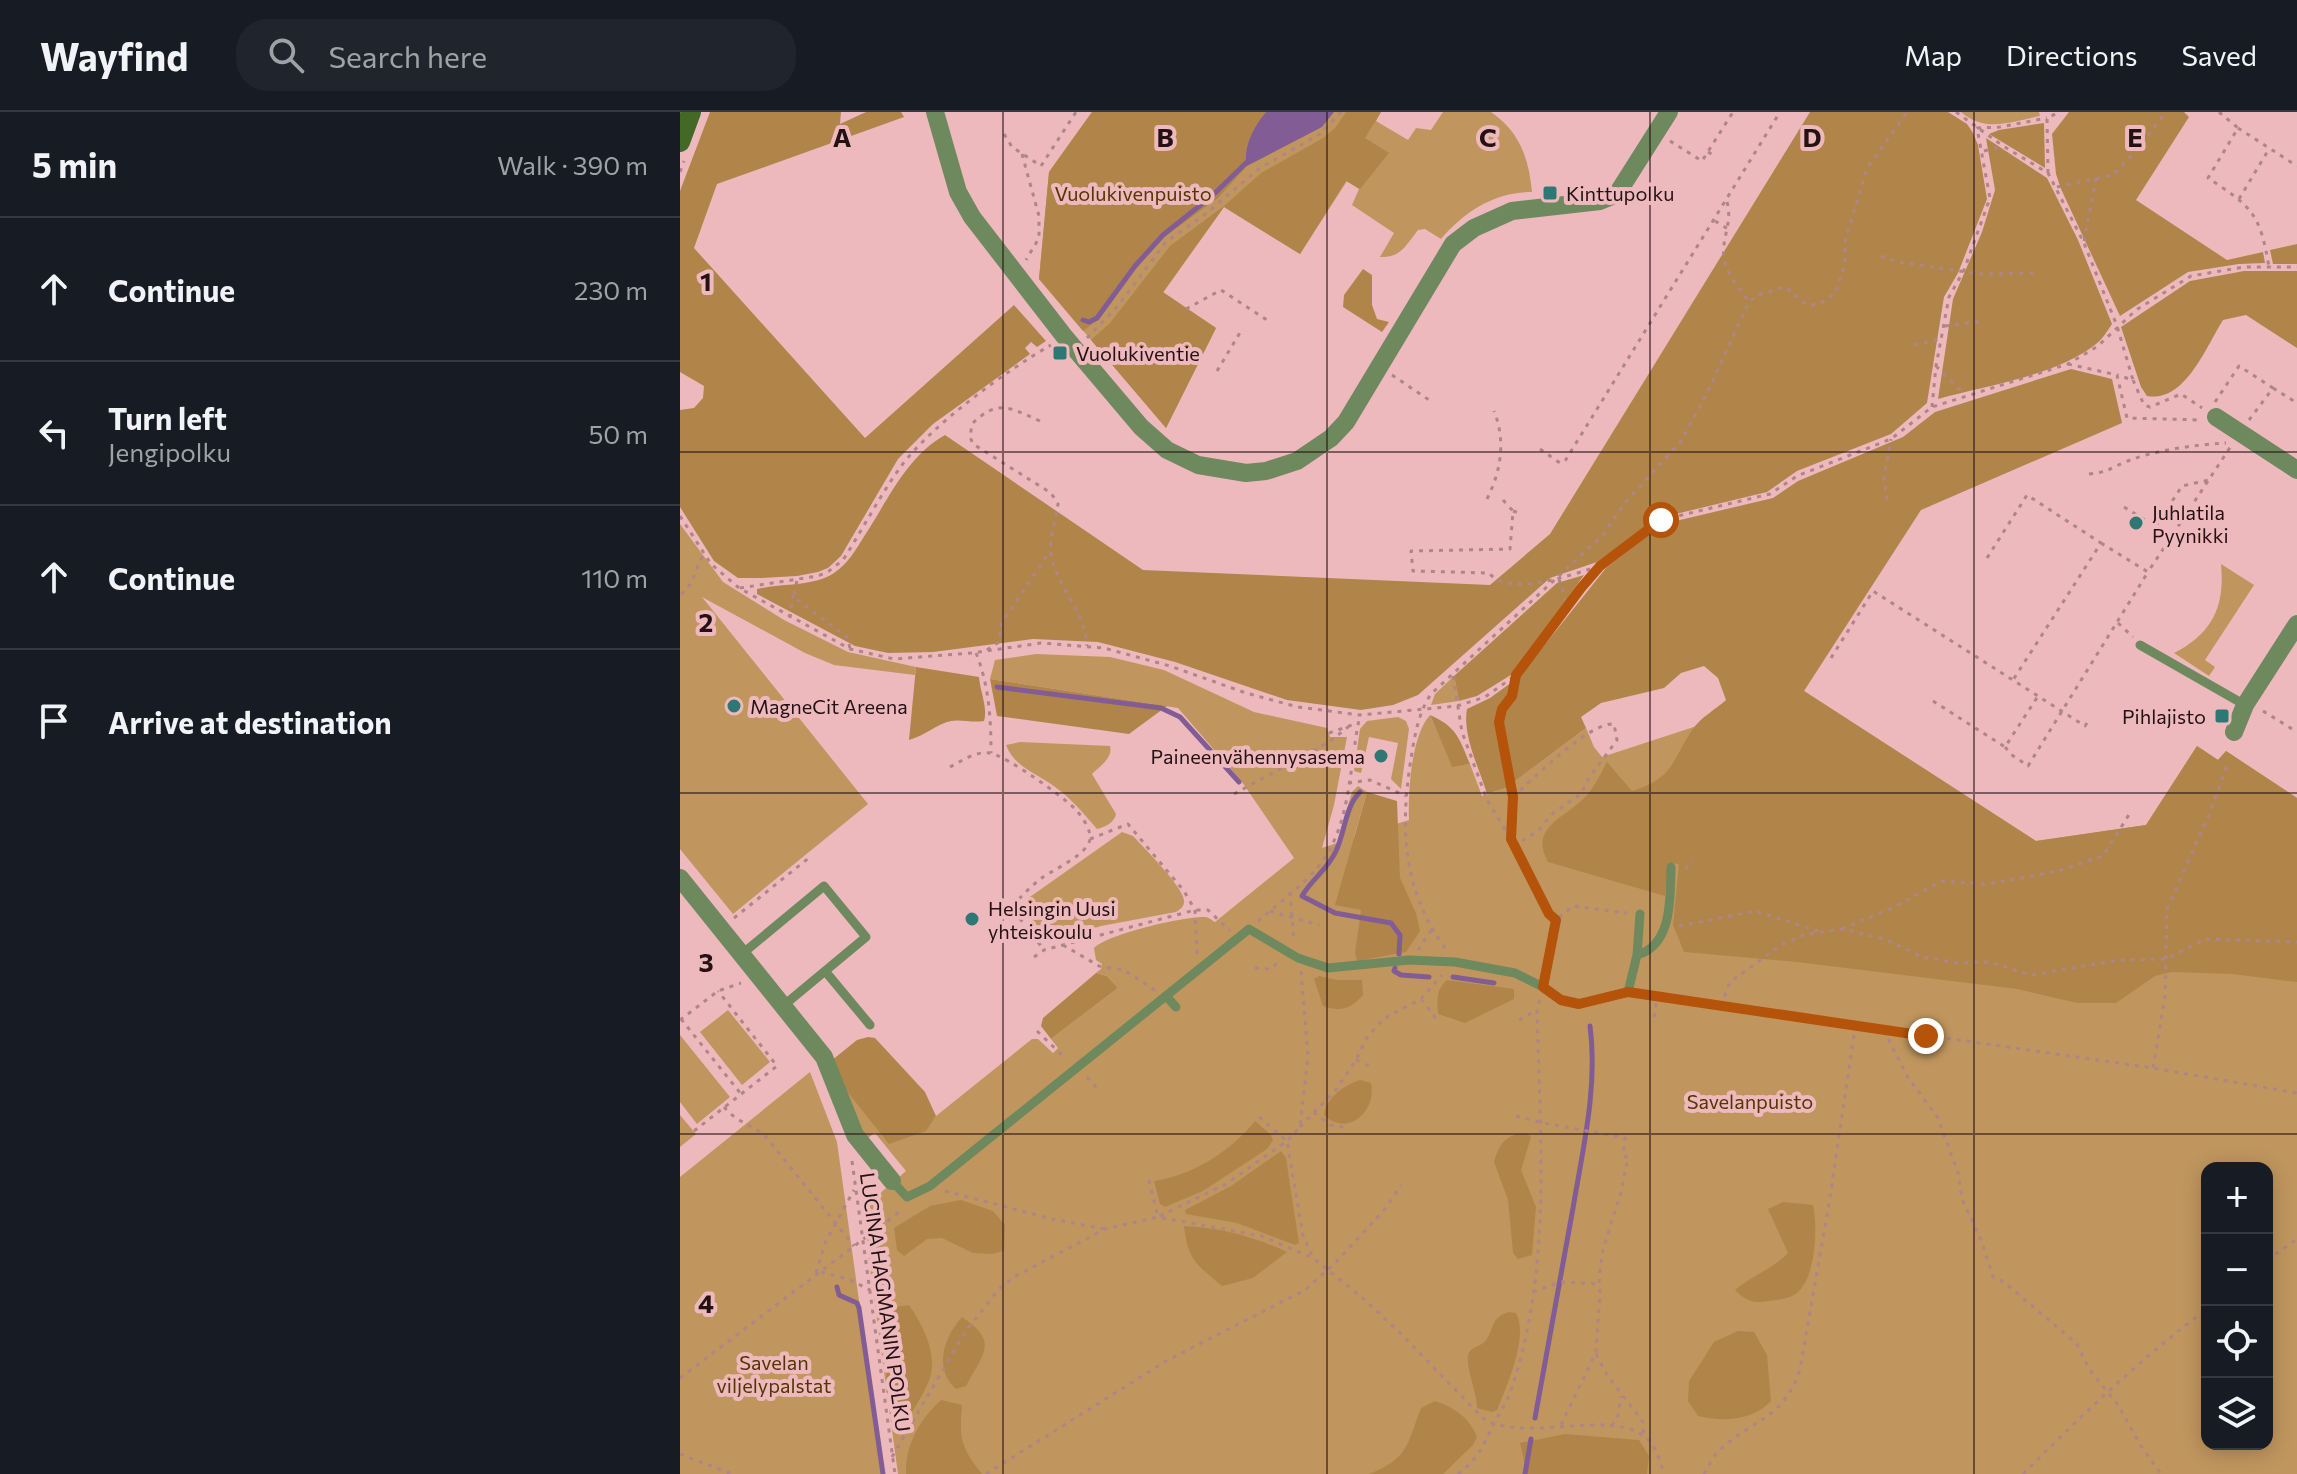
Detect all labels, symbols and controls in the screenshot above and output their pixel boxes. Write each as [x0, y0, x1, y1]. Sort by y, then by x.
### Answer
search box [236, 19, 796, 91]
text: Wayfind [40, 32, 188, 79]
icon: search [264, 33, 308, 77]
text: Search here [328, 37, 487, 74]
text: Map [1904, 38, 1962, 72]
text: Directions [2006, 38, 2137, 72]
text: Saved [2181, 38, 2257, 72]
text: A [833, 121, 852, 152]
text: B [1156, 121, 1174, 152]
text: C [1479, 121, 1497, 152]
text: D [1802, 121, 1822, 152]
text: E [2127, 121, 2143, 152]
text: 5 min [32, 143, 117, 185]
text: Walk · 390 m [497, 149, 648, 180]
park label: Vuolukivenpuisto [1054, 181, 1212, 205]
place label: Kinttupolku [1566, 181, 1674, 205]
marker: Kinttupolku [1541, 184, 1559, 202]
text: 1 [700, 265, 712, 296]
icon: ahead [32, 267, 76, 311]
text: Continue [108, 271, 235, 308]
text: 230 m [574, 274, 648, 305]
place label: Vuolukiventie [1076, 341, 1200, 365]
marker: Vuolukiventie [1051, 344, 1069, 362]
text: Turn left [108, 399, 227, 436]
icon: left [32, 411, 76, 455]
text: 50 m [588, 418, 648, 449]
text: Jengipolku [108, 436, 231, 467]
place label: Juhlatila Pyynikki [2152, 500, 2229, 547]
route start [1643, 502, 1679, 538]
marker: Juhlatila Pyynikki [2127, 514, 2145, 532]
icon: ahead [32, 555, 76, 599]
text: Continue [108, 559, 235, 596]
text: 110 m [581, 562, 648, 593]
text: 2 [699, 606, 713, 637]
place label: MagneCit Areena [750, 694, 908, 718]
marker: MagneCit Areena [725, 697, 743, 715]
icon: arrive [32, 699, 76, 743]
text: Arrive at destination [108, 703, 392, 740]
place label: Pihlajisto [2122, 704, 2206, 728]
marker: Pihlajisto [2213, 707, 2231, 725]
place label: Paineenvähennysasema [1151, 744, 1365, 768]
marker: Paineenvähennysasema [1372, 747, 1390, 765]
place label: Helsingin Uusi yhteiskoulu [988, 896, 1116, 943]
marker: Helsingin Uusi yhteiskoulu [963, 910, 981, 928]
text: 3 [698, 946, 714, 977]
route end [1908, 1018, 1944, 1054]
park label: Savelanpuisto [1687, 1089, 1813, 1113]
map controls [2201, 1162, 2273, 1450]
button: + [2201, 1162, 2273, 1234]
street label: LUCINA HAGMANIN POLKU [856, 1171, 916, 1433]
button: − [2201, 1234, 2273, 1306]
text: 4 [698, 1287, 714, 1318]
button: locate [2201, 1306, 2273, 1378]
park label: Savelan viljelypalstat [717, 1350, 831, 1397]
button: layers [2201, 1378, 2273, 1450]

